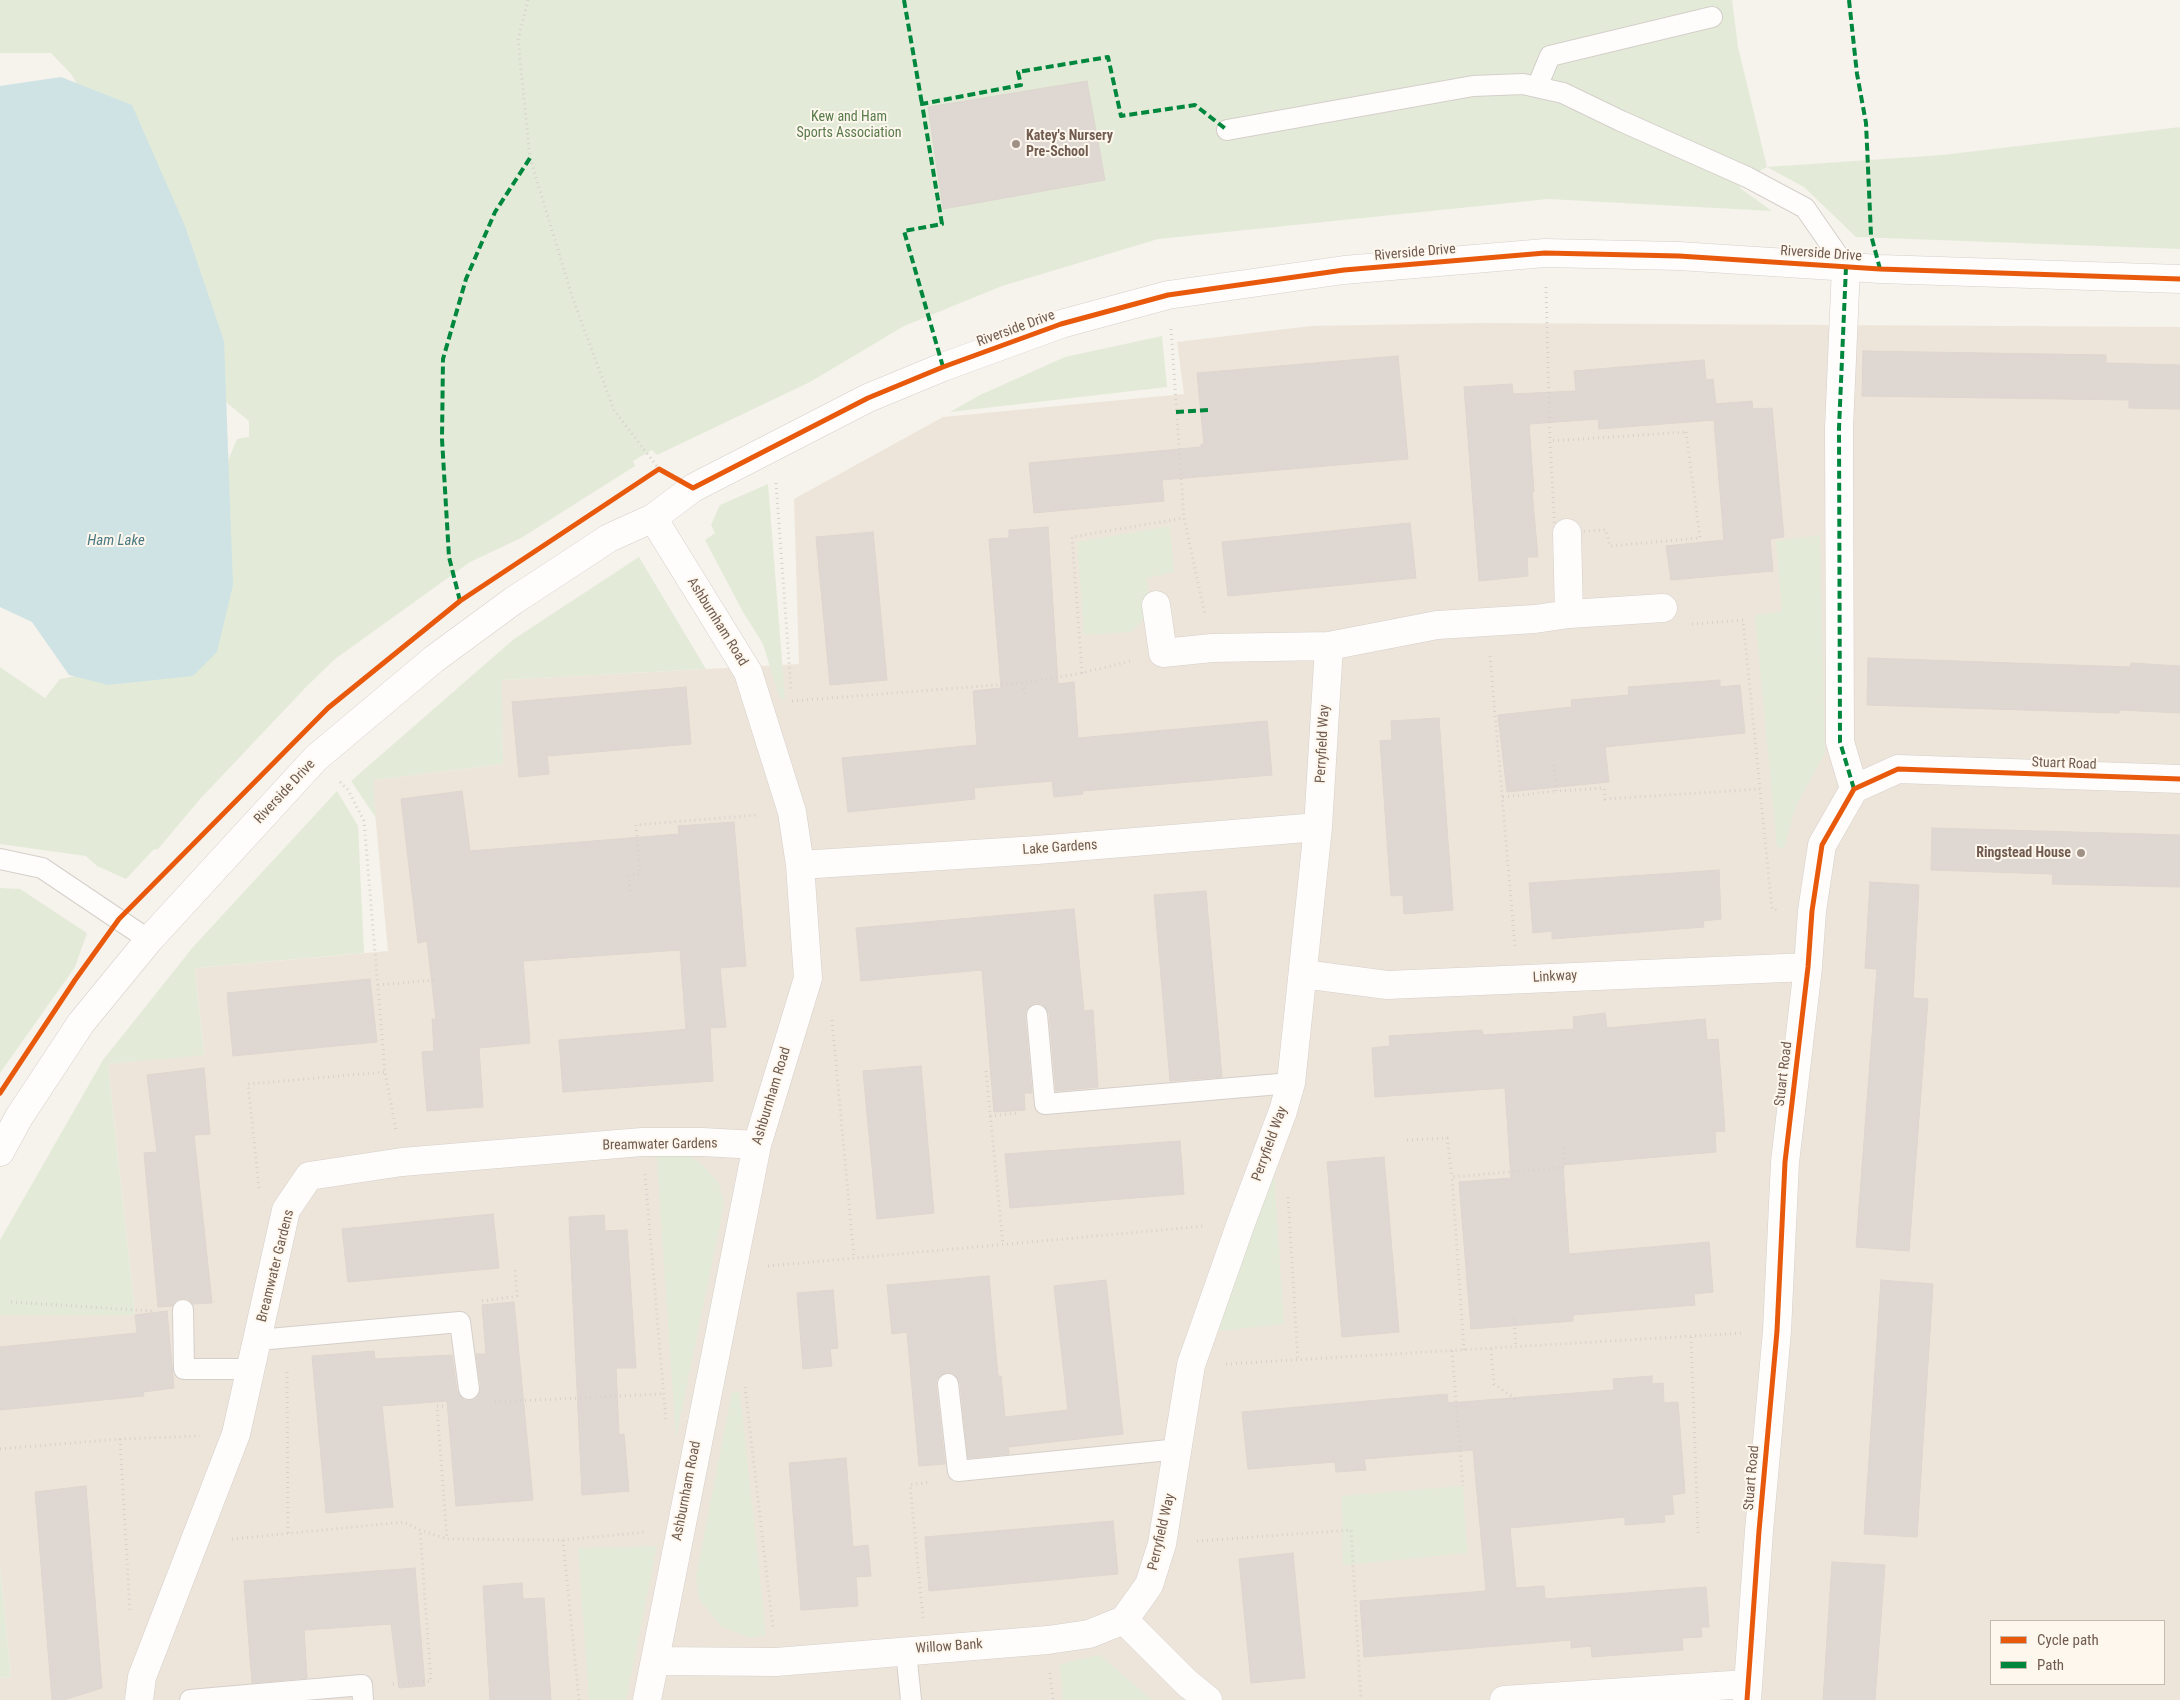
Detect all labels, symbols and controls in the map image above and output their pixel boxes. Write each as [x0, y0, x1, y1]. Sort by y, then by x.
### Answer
park label: Kew and Ham Sports Association [797, 109, 901, 142]
place label: Katey's Nursery Pre-School [1026, 128, 1113, 160]
marker: Katey's Nursery Pre-School [1010, 138, 1022, 150]
street label: Riverside Drive [1374, 241, 1456, 265]
street label: Riverside Drive [1780, 243, 1862, 265]
street label: Riverside Drive [975, 307, 1057, 351]
water label: Ham Lake [87, 532, 145, 550]
street label: Ashburnham Road [683, 575, 751, 669]
street label: Perryfield Way [1313, 704, 1333, 784]
street label: Stuart Road [2031, 754, 2097, 774]
street label: Riverside Drive [251, 756, 319, 828]
street label: Lake Gardens [1022, 837, 1098, 859]
place label: Ringstead House [1976, 845, 2071, 861]
marker: Ringstead House [2075, 847, 2087, 859]
street label: Linkway [1532, 967, 1578, 987]
street label: Stuart Road [1772, 1041, 1796, 1107]
street label: Ashburnham Road [749, 1045, 795, 1147]
street label: Perryfield Way [1249, 1104, 1291, 1184]
street label: Breamwater Gardens [602, 1136, 718, 1154]
street label: Breamwater Gardens [254, 1208, 298, 1324]
street label: Ashburnham Road [669, 1440, 705, 1542]
street label: Stuart Road [1741, 1445, 1763, 1511]
street label: Perryfield Way [1145, 1492, 1179, 1572]
legend [1990, 1620, 2165, 1685]
text: Cycle path [2037, 1631, 2099, 1649]
street label: Willow Bank [915, 1636, 983, 1658]
text: Path [2037, 1656, 2064, 1674]

